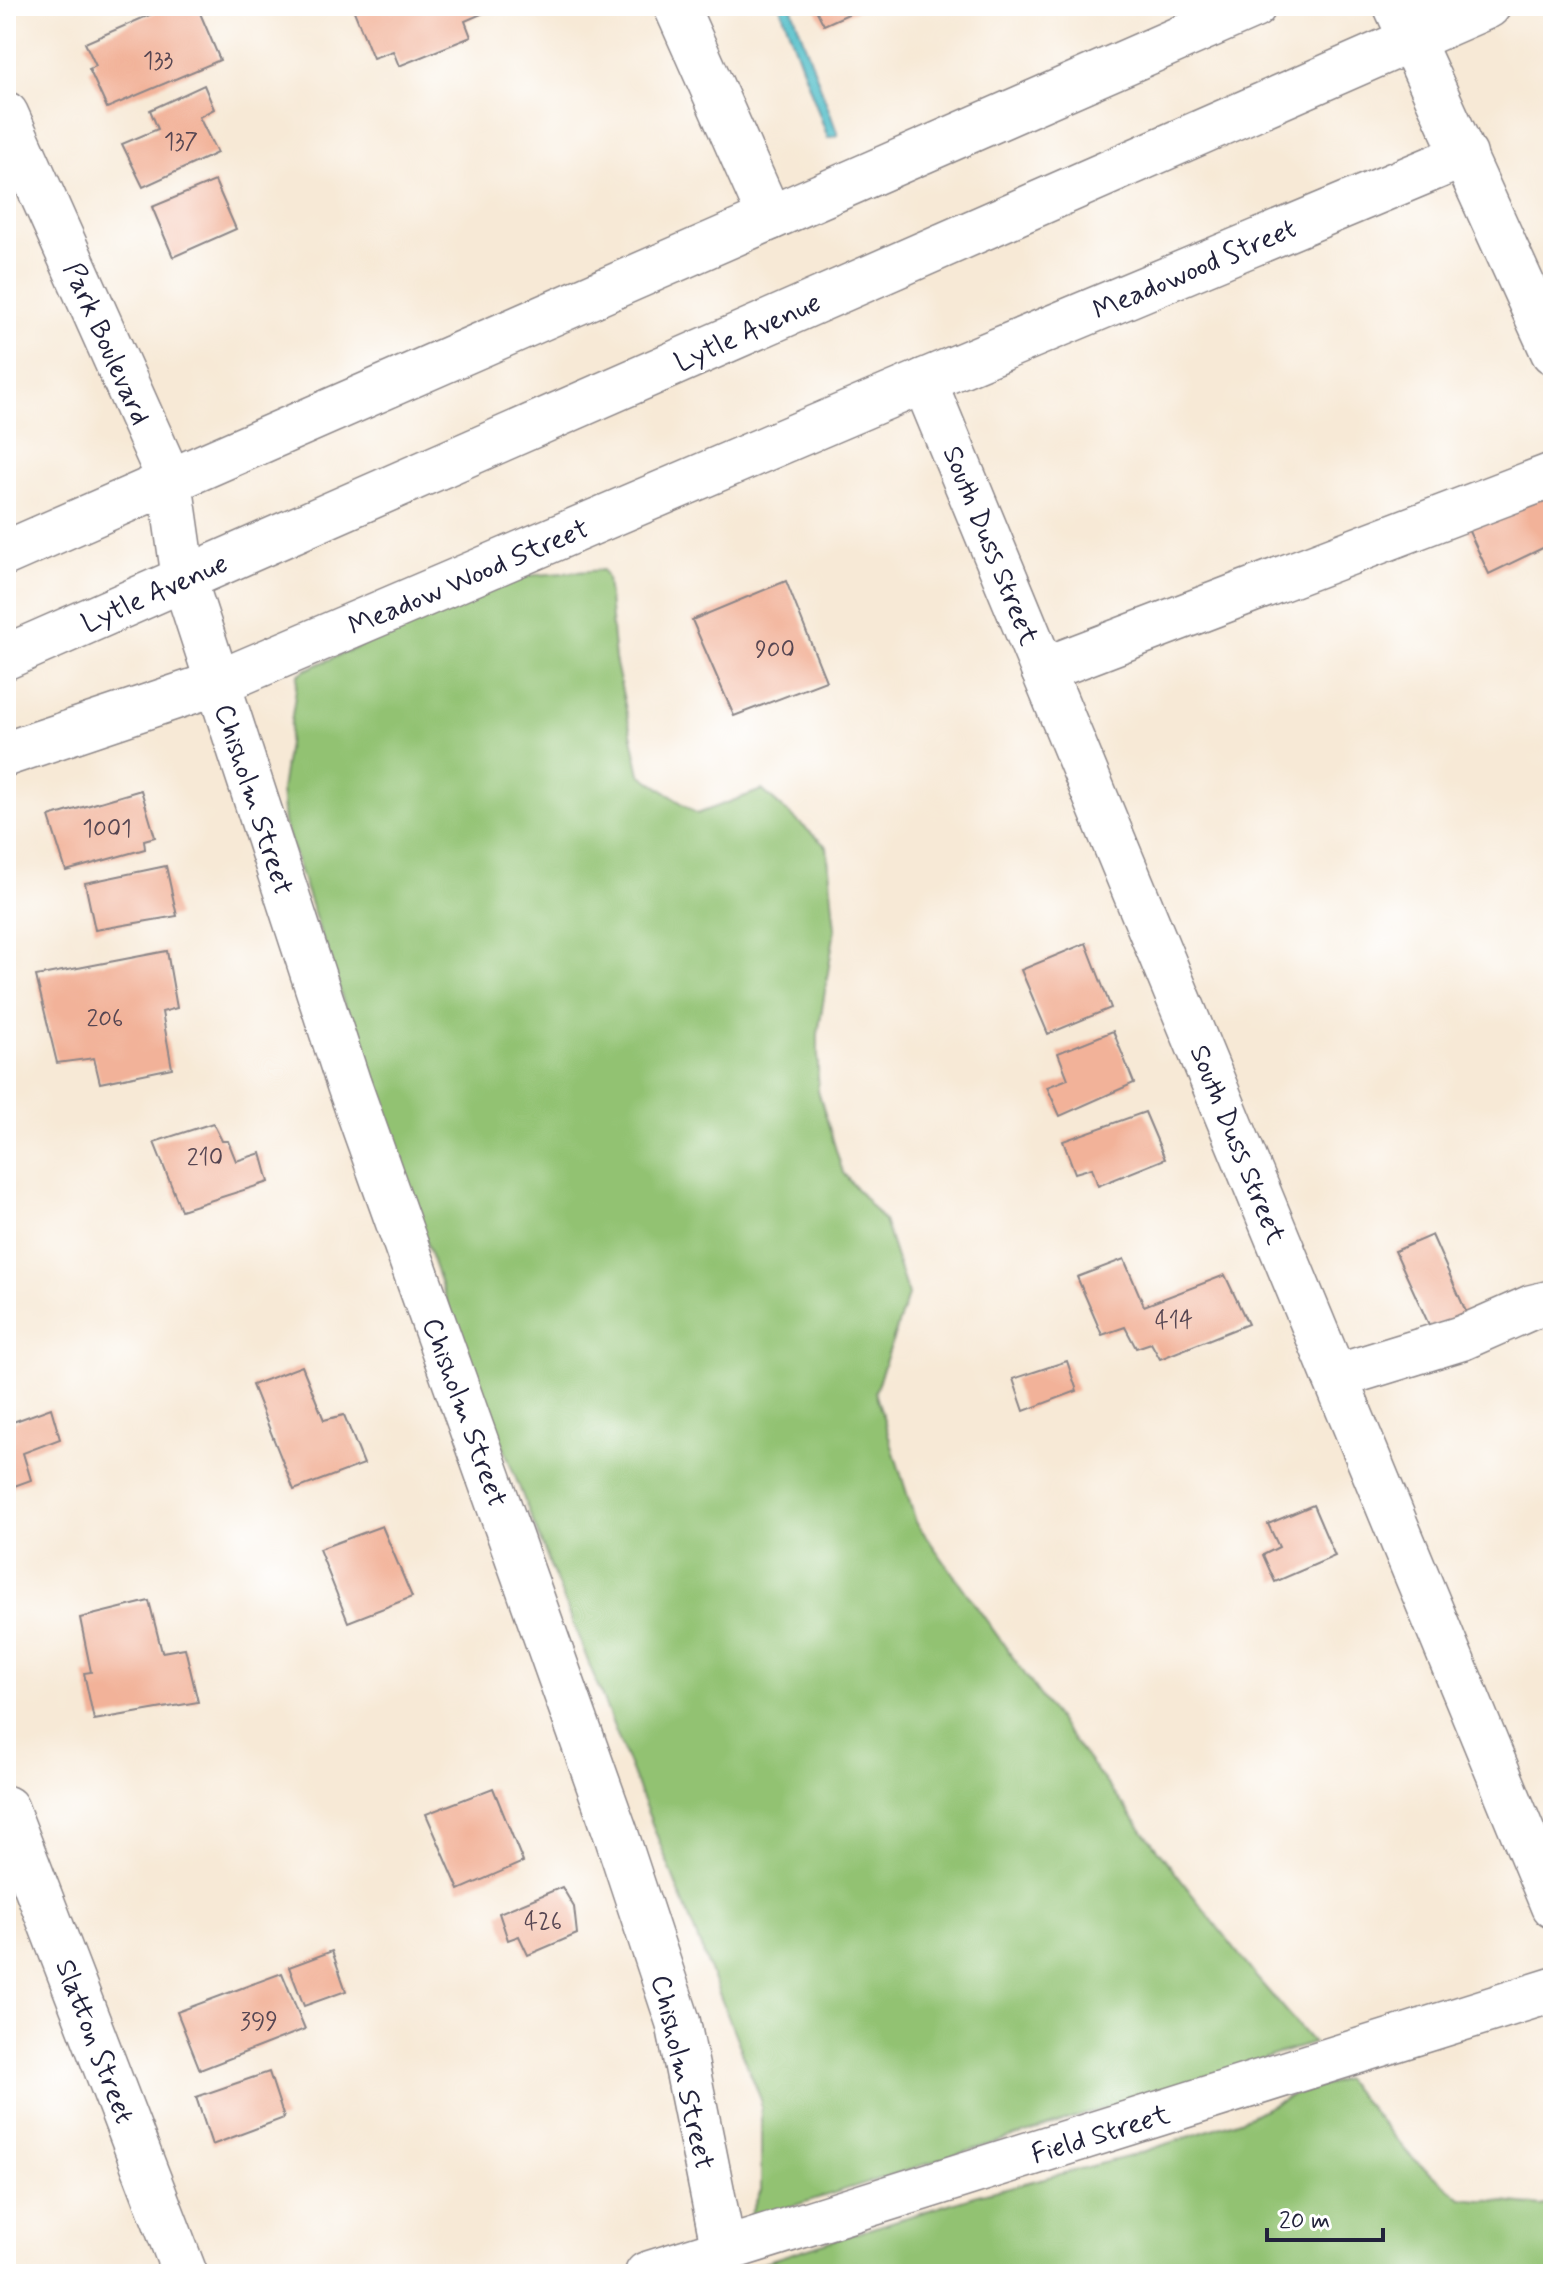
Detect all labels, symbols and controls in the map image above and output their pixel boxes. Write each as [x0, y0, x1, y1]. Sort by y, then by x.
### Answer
house number: 133 [143, 46, 174, 77]
house number: 137 [164, 127, 198, 158]
street label: Meadowood Street [1088, 211, 1302, 330]
street label: Park Boulevard [53, 257, 158, 431]
street label: Lytle Avenue [669, 285, 827, 382]
street label: South Duss Street [933, 441, 1047, 652]
street label: Meadow Wood Street [343, 511, 595, 646]
street label: Lytle Avenue [76, 546, 234, 643]
house number: 900 [755, 635, 795, 666]
street label: Chisholm Street [204, 699, 301, 900]
house number: 1001 [82, 814, 132, 845]
house number: 206 [87, 1004, 123, 1035]
street label: South Duss Street [1180, 1040, 1294, 1251]
house number: 210 [187, 1143, 223, 1174]
house number: 414 [1155, 1306, 1193, 1337]
street label: Chisholm Street [412, 1313, 515, 1513]
house number: 426 [524, 1907, 562, 1938]
street label: Slatton Street [45, 1954, 142, 2129]
street label: Chisholm Street [641, 1971, 722, 2174]
house number: 399 [240, 2007, 278, 2038]
street label: Field Street [1027, 2097, 1175, 2174]
scale bar [1267, 2192, 1383, 2242]
text: 20 m [1279, 2206, 1330, 2237]

